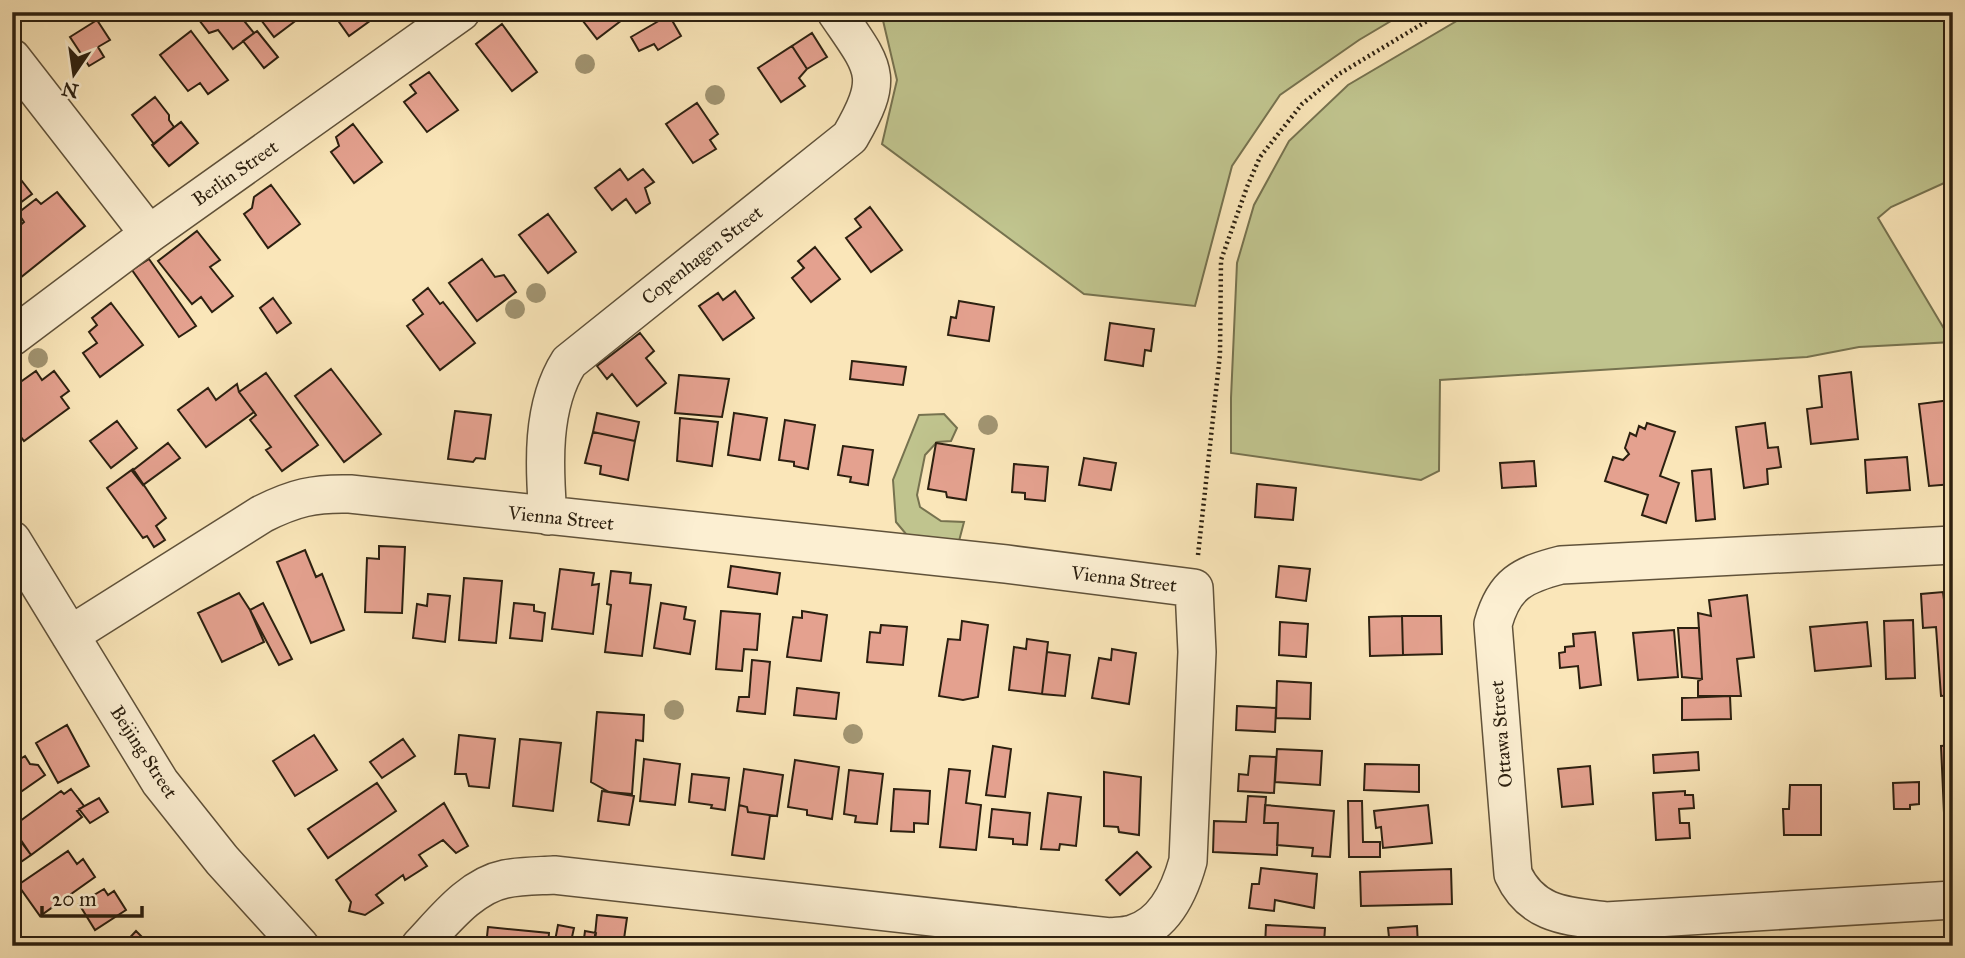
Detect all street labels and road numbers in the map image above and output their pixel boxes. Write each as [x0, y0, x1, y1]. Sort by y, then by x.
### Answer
street label: Berlin Street [188, 135, 283, 211]
street label: Copenhagen Street [637, 200, 768, 310]
street label: Vienna Street [506, 501, 615, 535]
street label: Vienna Street [1069, 561, 1178, 597]
street label: Ottawa Street [1485, 679, 1517, 789]
street label: Beijing Street [105, 701, 183, 803]

